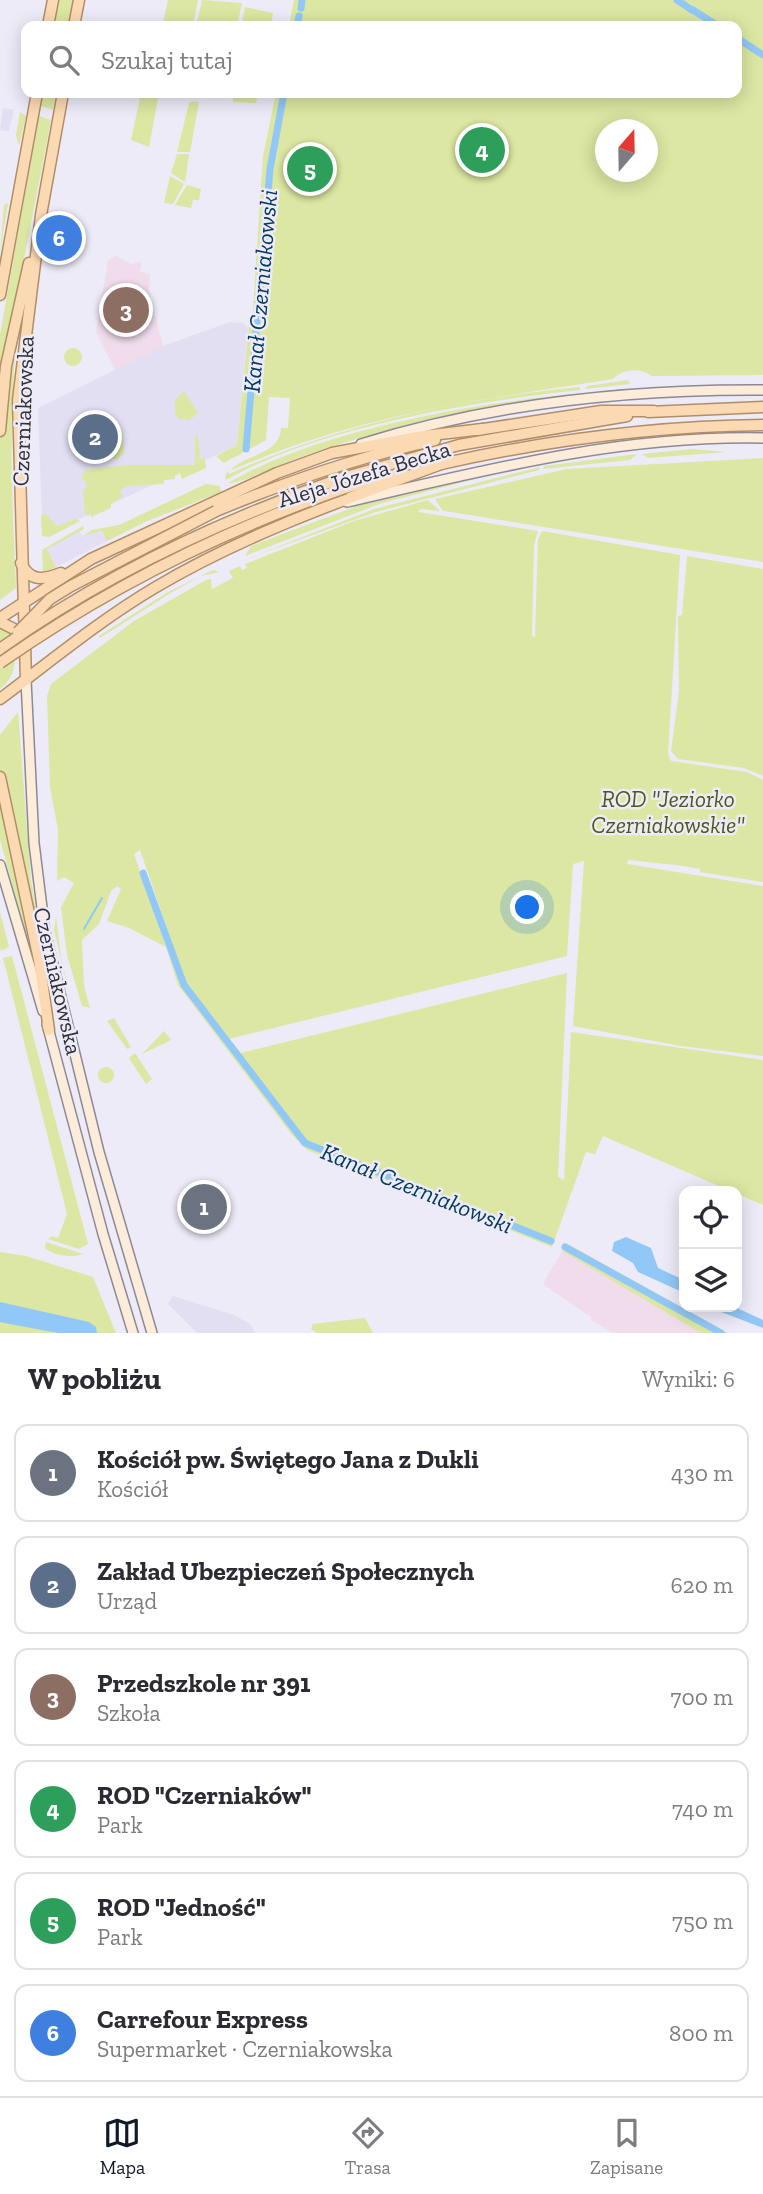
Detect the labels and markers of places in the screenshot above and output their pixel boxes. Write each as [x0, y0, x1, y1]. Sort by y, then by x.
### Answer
pin: 4 [459, 124, 505, 176]
pin: 5 [287, 143, 333, 195]
pin: 6 [36, 212, 82, 264]
pin: 3 [103, 284, 149, 336]
pin: 2 [72, 411, 118, 463]
pin: 1 [181, 1181, 227, 1233]

